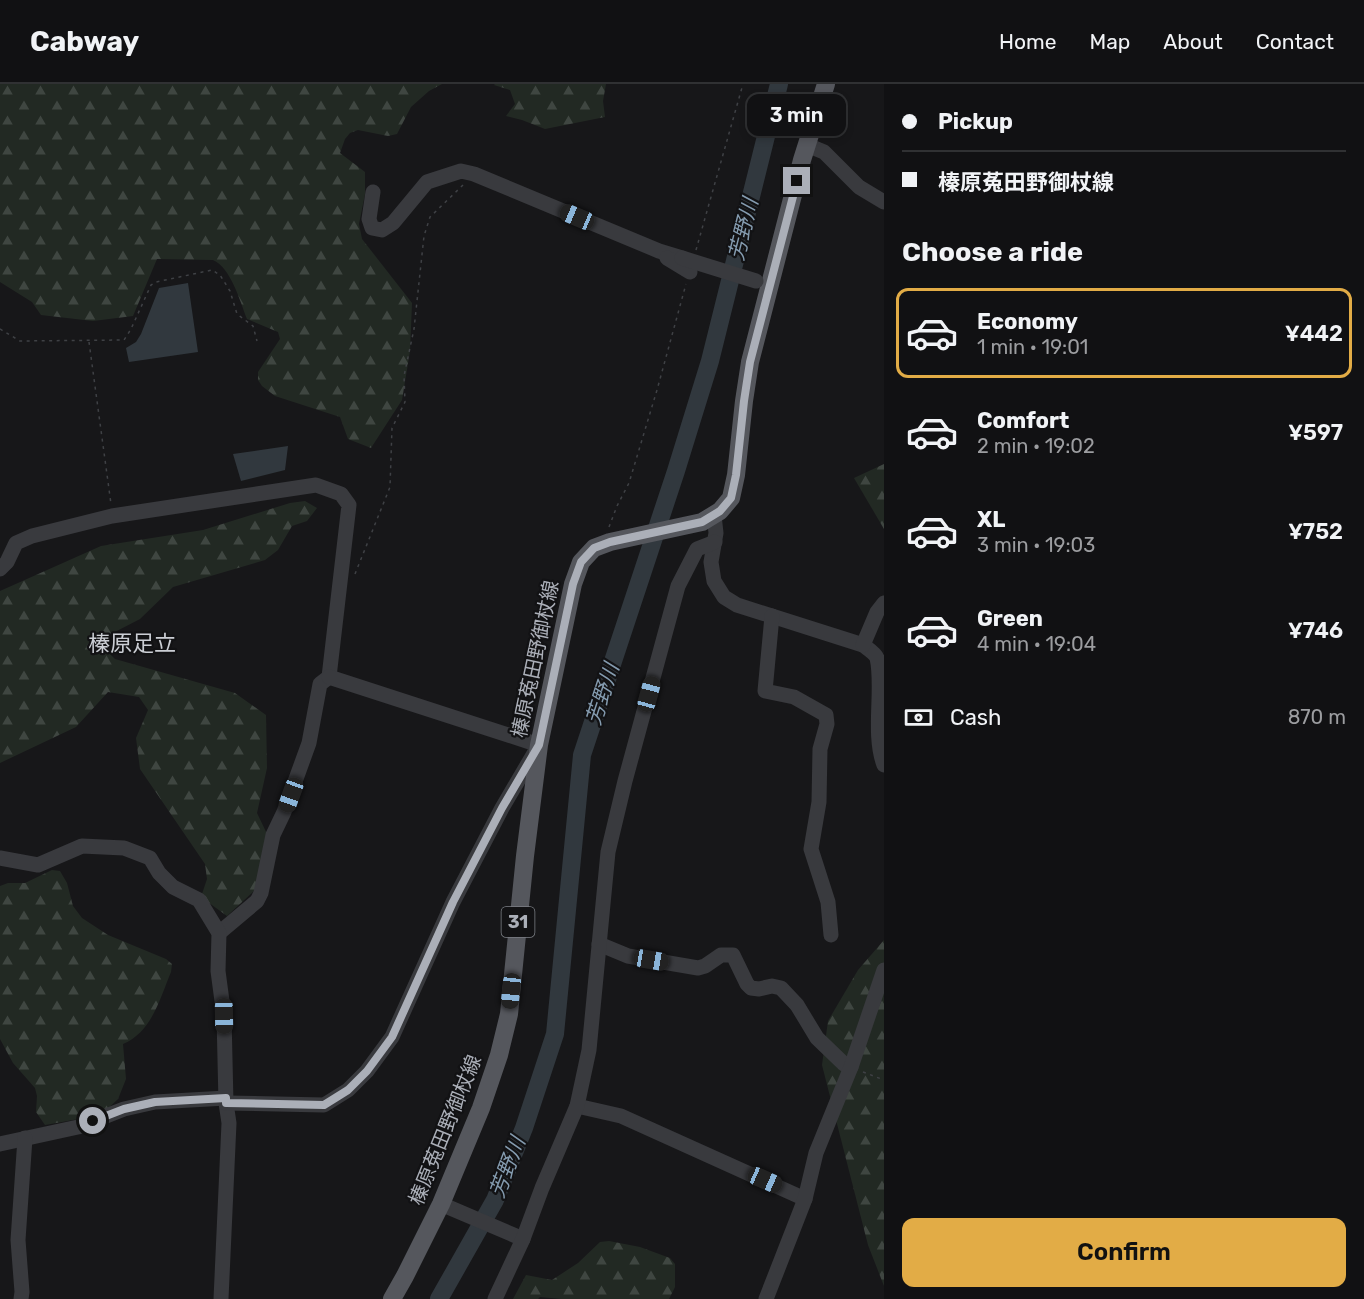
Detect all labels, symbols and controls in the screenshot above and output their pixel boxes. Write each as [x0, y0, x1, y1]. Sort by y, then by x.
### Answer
text: Cabway [30, 25, 139, 58]
text: Home [999, 29, 1056, 54]
text: Map [1089, 29, 1130, 54]
text: About [1163, 29, 1223, 54]
text: Contact [1256, 29, 1334, 54]
callout: 3 min [748, 94, 846, 136]
text: 3 min [770, 103, 823, 127]
text: Pickup [938, 108, 1013, 135]
route end [783, 167, 810, 194]
text: 榛原菟田野御杖線 [938, 169, 1114, 196]
water label: 芳野川 [723, 193, 763, 263]
car [557, 202, 597, 232]
text: Choose a ride [902, 236, 1083, 268]
icon: car [905, 306, 959, 360]
text: Economy [977, 308, 1078, 335]
text: ¥442 [1285, 320, 1343, 347]
text: 1 min · 19:01 [977, 335, 1088, 359]
icon: car [905, 405, 959, 459]
text: Comfort [977, 407, 1069, 434]
text: ¥597 [1288, 419, 1343, 446]
text: 2 min · 19:02 [977, 434, 1095, 458]
icon: car [905, 504, 959, 558]
text: XL [977, 506, 1005, 533]
text: ¥752 [1288, 518, 1343, 545]
text: 3 min · 19:03 [977, 533, 1095, 557]
street label: 榛原菟田野御杖線 [507, 578, 563, 740]
icon: car [905, 603, 959, 657]
text: Green [977, 605, 1043, 632]
text: ¥746 [1288, 617, 1343, 644]
district label: 榛原足立 [88, 630, 176, 657]
text: 4 min · 19:04 [977, 632, 1096, 656]
water label: 芳野川 [580, 658, 624, 728]
car [636, 674, 662, 714]
icon: cash [902, 701, 935, 734]
text: Cash [950, 704, 1001, 731]
text: 870 m [1288, 705, 1346, 729]
car [276, 775, 306, 815]
road number: 31 [502, 907, 534, 937]
car [632, 948, 670, 972]
car [500, 972, 522, 1010]
car [215, 998, 233, 1034]
street label: 榛原菟田野御杖線 [404, 1051, 486, 1209]
route start [79, 1107, 106, 1134]
water label: 芳野川 [484, 1131, 531, 1201]
car [745, 1164, 785, 1196]
button: Confirm [902, 1218, 1346, 1287]

